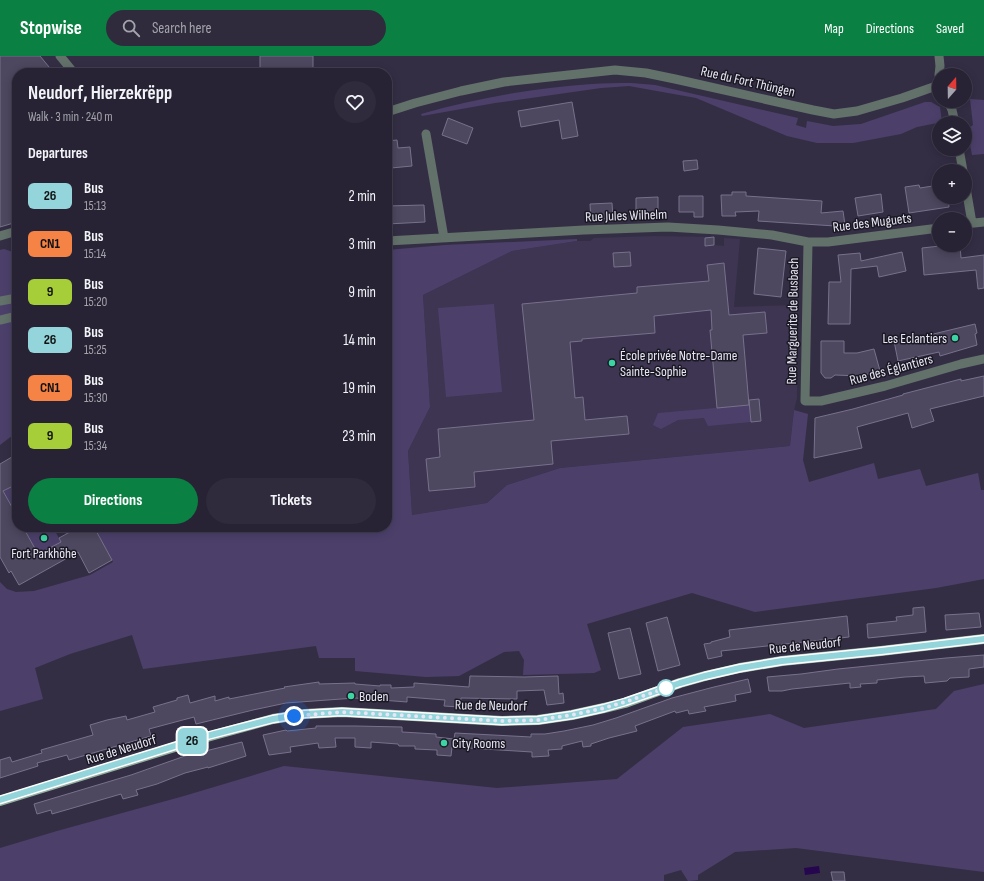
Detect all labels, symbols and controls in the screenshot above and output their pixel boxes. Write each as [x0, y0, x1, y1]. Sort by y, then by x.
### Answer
search box [106, 10, 386, 46]
text: Stopwise [20, 17, 82, 40]
icon: search [120, 17, 142, 39]
text: Search here [152, 19, 212, 38]
text: Map [824, 20, 844, 37]
text: Directions [866, 20, 914, 37]
text: Saved [936, 20, 964, 37]
street label: Rue du Fort Thüngen [699, 62, 797, 101]
north arrow [932, 68, 972, 108]
map controls [932, 68, 972, 252]
button: heart [334, 81, 376, 123]
text: Neudorf, Hierzekrëpp [28, 82, 172, 105]
text: Walk · 3 min · 240 m [28, 109, 113, 125]
button: layers [932, 116, 972, 156]
text: Departures [28, 144, 88, 163]
button: + [932, 164, 972, 204]
text: Bus [84, 179, 103, 198]
text: 26 [44, 187, 56, 204]
text: 2 min [349, 187, 376, 206]
text: 15:13 [84, 198, 106, 214]
street label: Rue Jules Wilhelm [585, 206, 667, 225]
street label: Rue des Muguets [832, 209, 912, 236]
button: − [932, 212, 972, 252]
text: Bus [84, 227, 103, 246]
text: CN1 [40, 235, 60, 252]
text: 3 min [348, 235, 376, 254]
text: 15:14 [84, 246, 106, 262]
street label: Rue Marguerite de Busbach [783, 257, 802, 385]
text: Bus [84, 275, 103, 294]
text: 9 [47, 283, 53, 300]
text: 9 min [348, 283, 376, 302]
text: 15:20 [84, 294, 107, 310]
text: Bus [84, 323, 103, 342]
place label: Les Eclantiers [882, 330, 947, 347]
text: 26 [44, 331, 56, 348]
text: 14 min [343, 331, 376, 350]
marker: Les Eclantiers [950, 333, 960, 343]
text: 15:25 [84, 342, 107, 358]
place label: École privée Notre-Dame Sainte-Sophie [620, 347, 737, 380]
street label: Rue des Églantiers [848, 350, 935, 389]
marker: École privée Notre-Dame Sainte-Sophie [607, 358, 617, 368]
text: Bus [84, 371, 103, 390]
text: CN1 [40, 379, 60, 396]
text: 19 min [343, 379, 376, 398]
text: 15:30 [84, 390, 107, 406]
text: Bus [84, 419, 103, 438]
text: 9 [47, 427, 53, 444]
text: 23 min [342, 427, 376, 446]
text: 15:34 [84, 438, 107, 454]
button: Directions [28, 478, 198, 524]
button: Tickets [206, 478, 376, 524]
marker: Fort Parkhöhe [39, 533, 49, 543]
place label: Fort Parkhöhe [11, 545, 77, 562]
street label: Rue de Neudorf [768, 633, 843, 658]
unlabelled marker [657, 679, 675, 697]
place label: Boden [359, 688, 389, 705]
marker: Boden [346, 691, 356, 701]
street label: Rue de Neudorf [455, 696, 528, 715]
your location [284, 706, 304, 726]
line badge: 26 [174, 728, 210, 754]
street label: Rue de Neudorf [84, 730, 159, 768]
text: 26 [186, 732, 198, 749]
place label: City Rooms [452, 735, 505, 752]
marker: City Rooms [439, 738, 449, 748]

